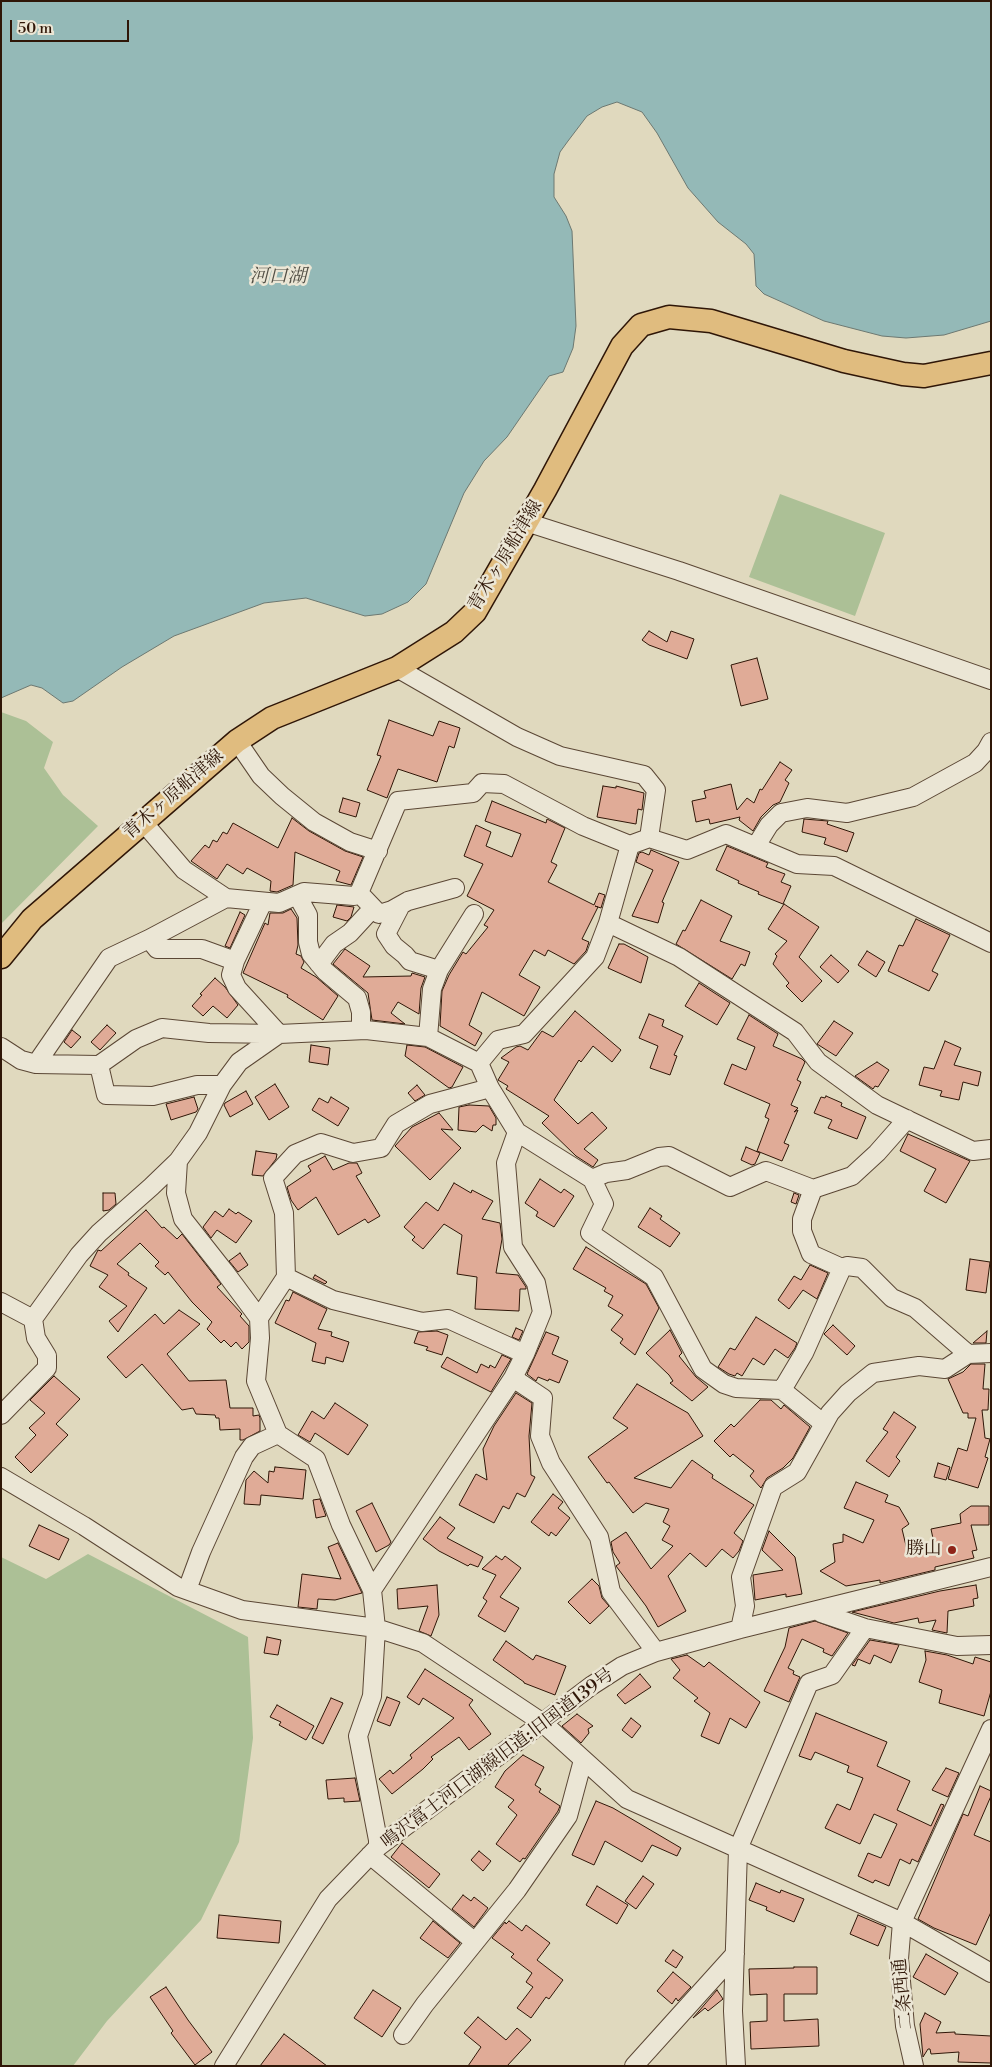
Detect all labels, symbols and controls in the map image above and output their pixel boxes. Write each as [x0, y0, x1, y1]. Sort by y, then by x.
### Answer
scale bar [12, 10, 131, 42]
text: 50 m [18, 19, 52, 38]
water label: 河口湖 [250, 266, 306, 288]
street label: 青木ヶ原船津線 [464, 496, 548, 616]
street label: 青木ヶ原船津線 [119, 746, 229, 844]
place label: 勝山 [906, 1539, 942, 1561]
marker: 勝山 [946, 1544, 958, 1556]
street label: 鳴沢富士河口湖線旧道;旧国道139号 [377, 1664, 619, 1854]
street label: 二条西通 [889, 1957, 919, 2031]

